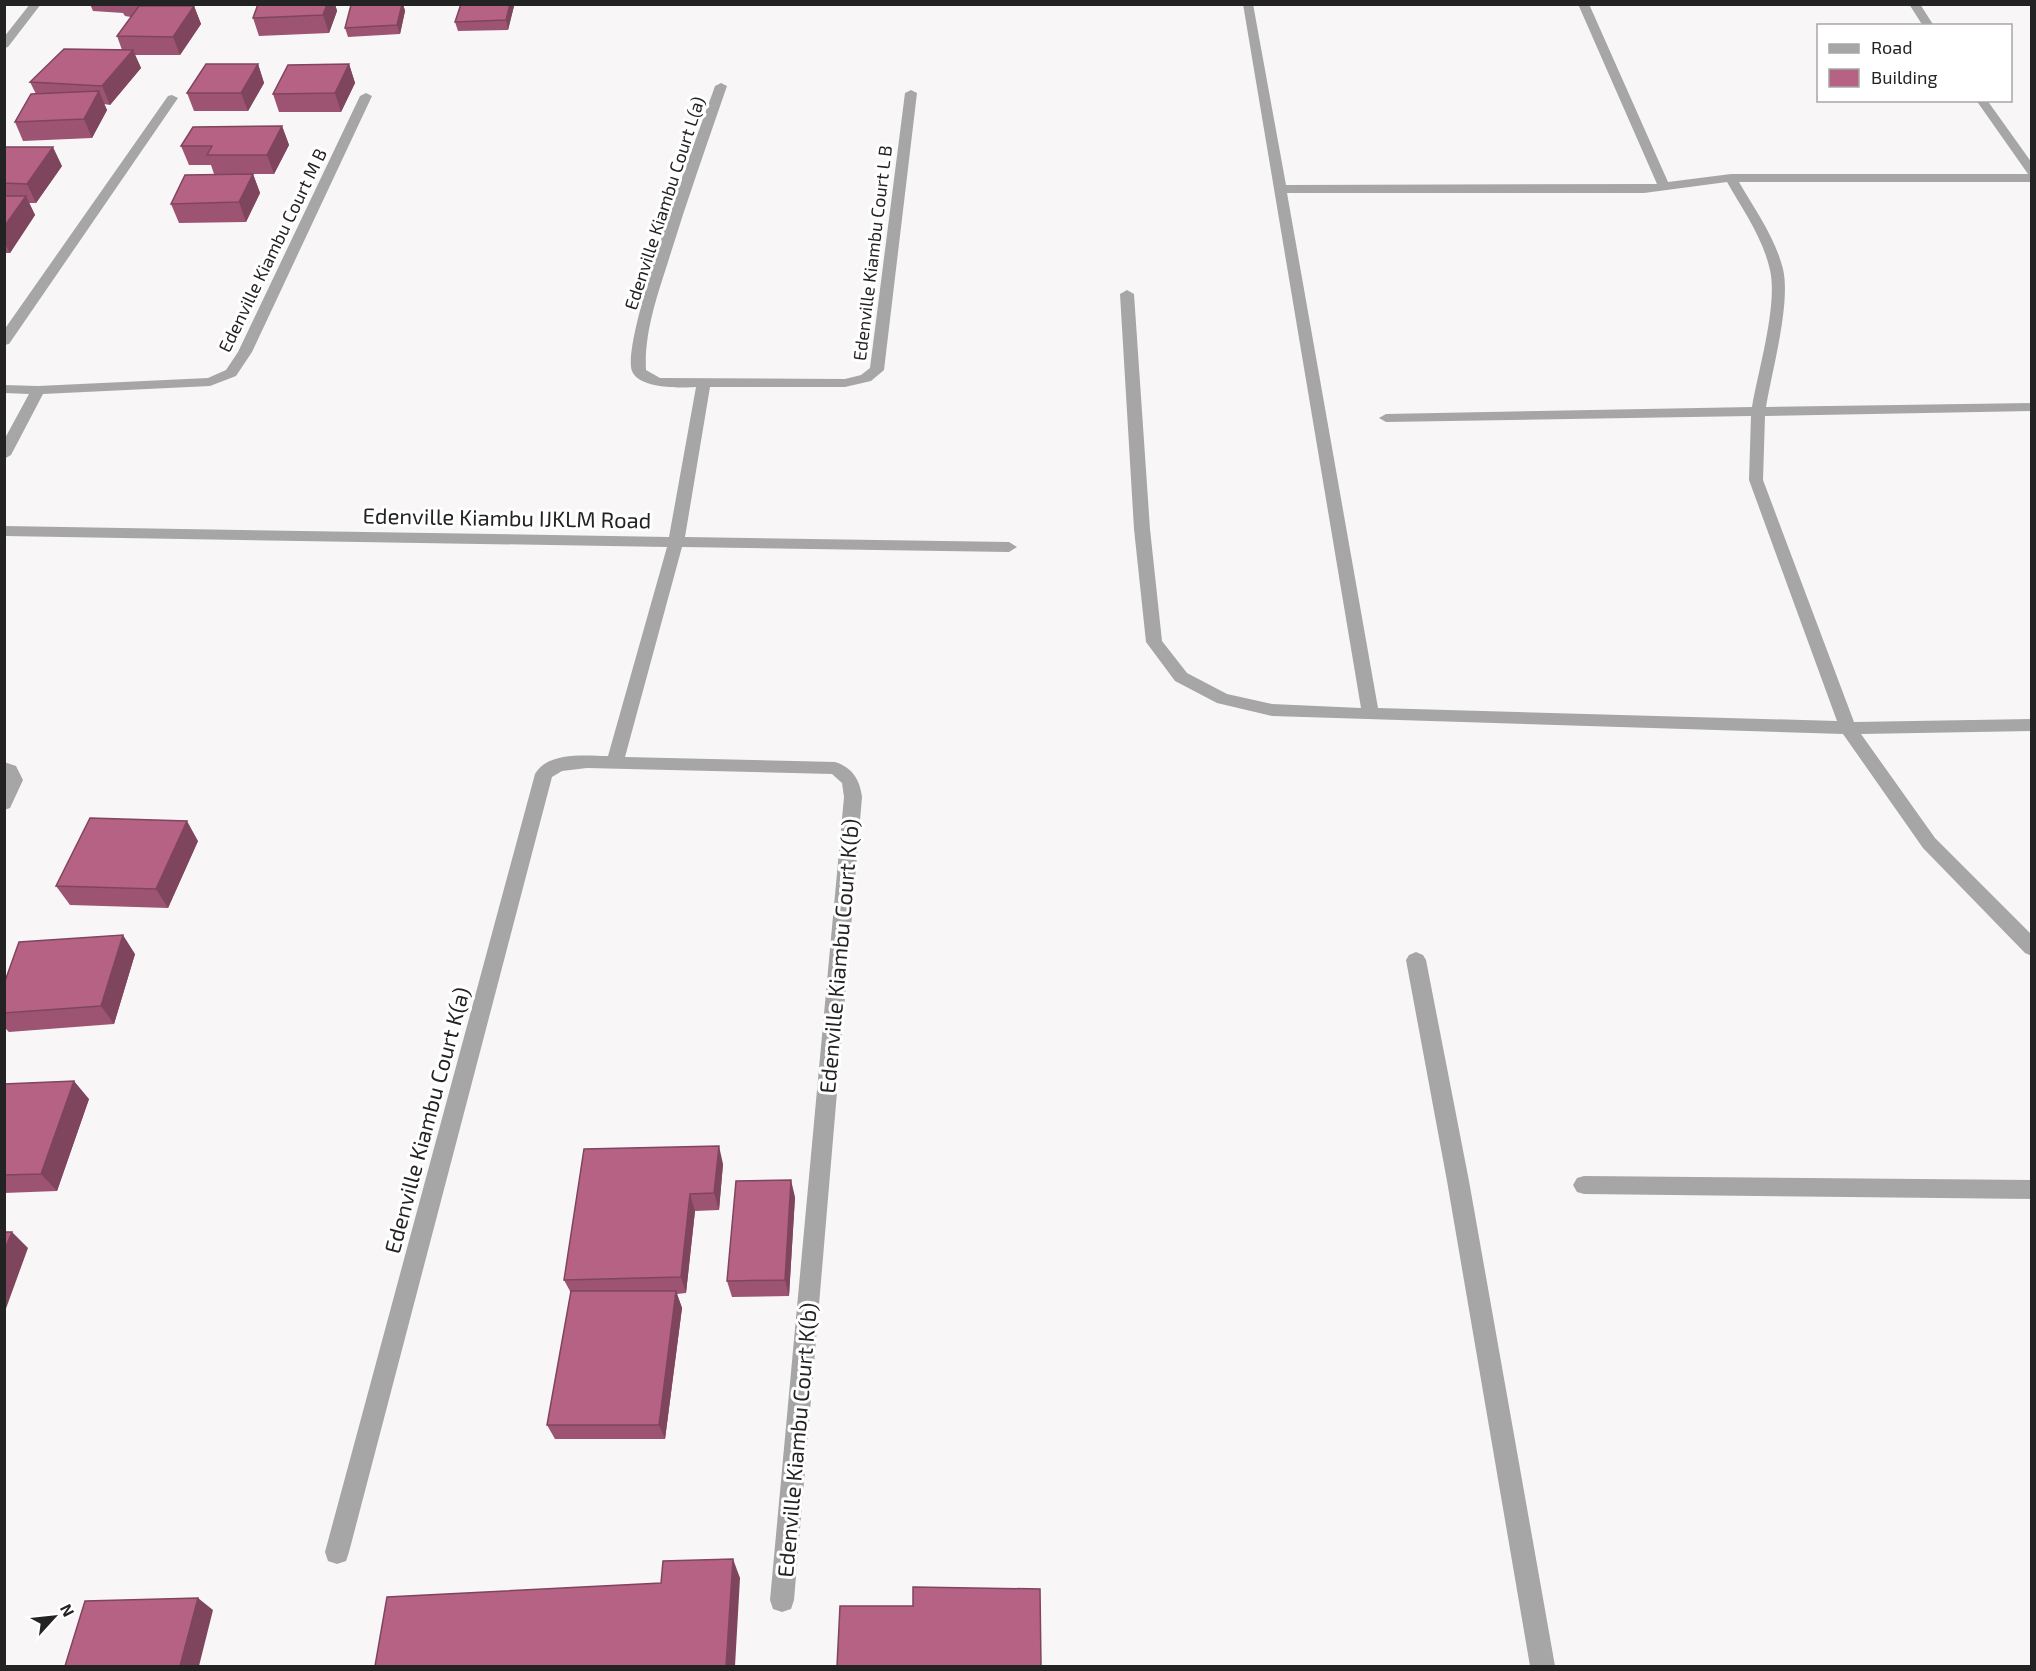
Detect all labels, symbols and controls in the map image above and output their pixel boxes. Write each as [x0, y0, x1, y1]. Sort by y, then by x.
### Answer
legend [1817, 24, 2012, 102]
text: Road [1871, 36, 1912, 58]
text: Building [1871, 66, 1938, 88]
street label: Edenville Kiambu Court L(a) [619, 93, 709, 313]
street label: Edenville Kiambu Court L B [848, 144, 896, 362]
street label: Edenville Kiambu Court M B [213, 145, 331, 355]
street label: Edenville Kiambu IJKLM Road [362, 501, 652, 533]
street label: Edenville Kiambu Court K(b) [813, 818, 863, 1094]
street label: Edenville Kiambu Court K(a) [378, 984, 474, 1256]
street label: Edenville Kiambu Court K(b) [771, 1302, 821, 1578]
north arrow [24, 1587, 84, 1647]
text: N [57, 1600, 79, 1619]

